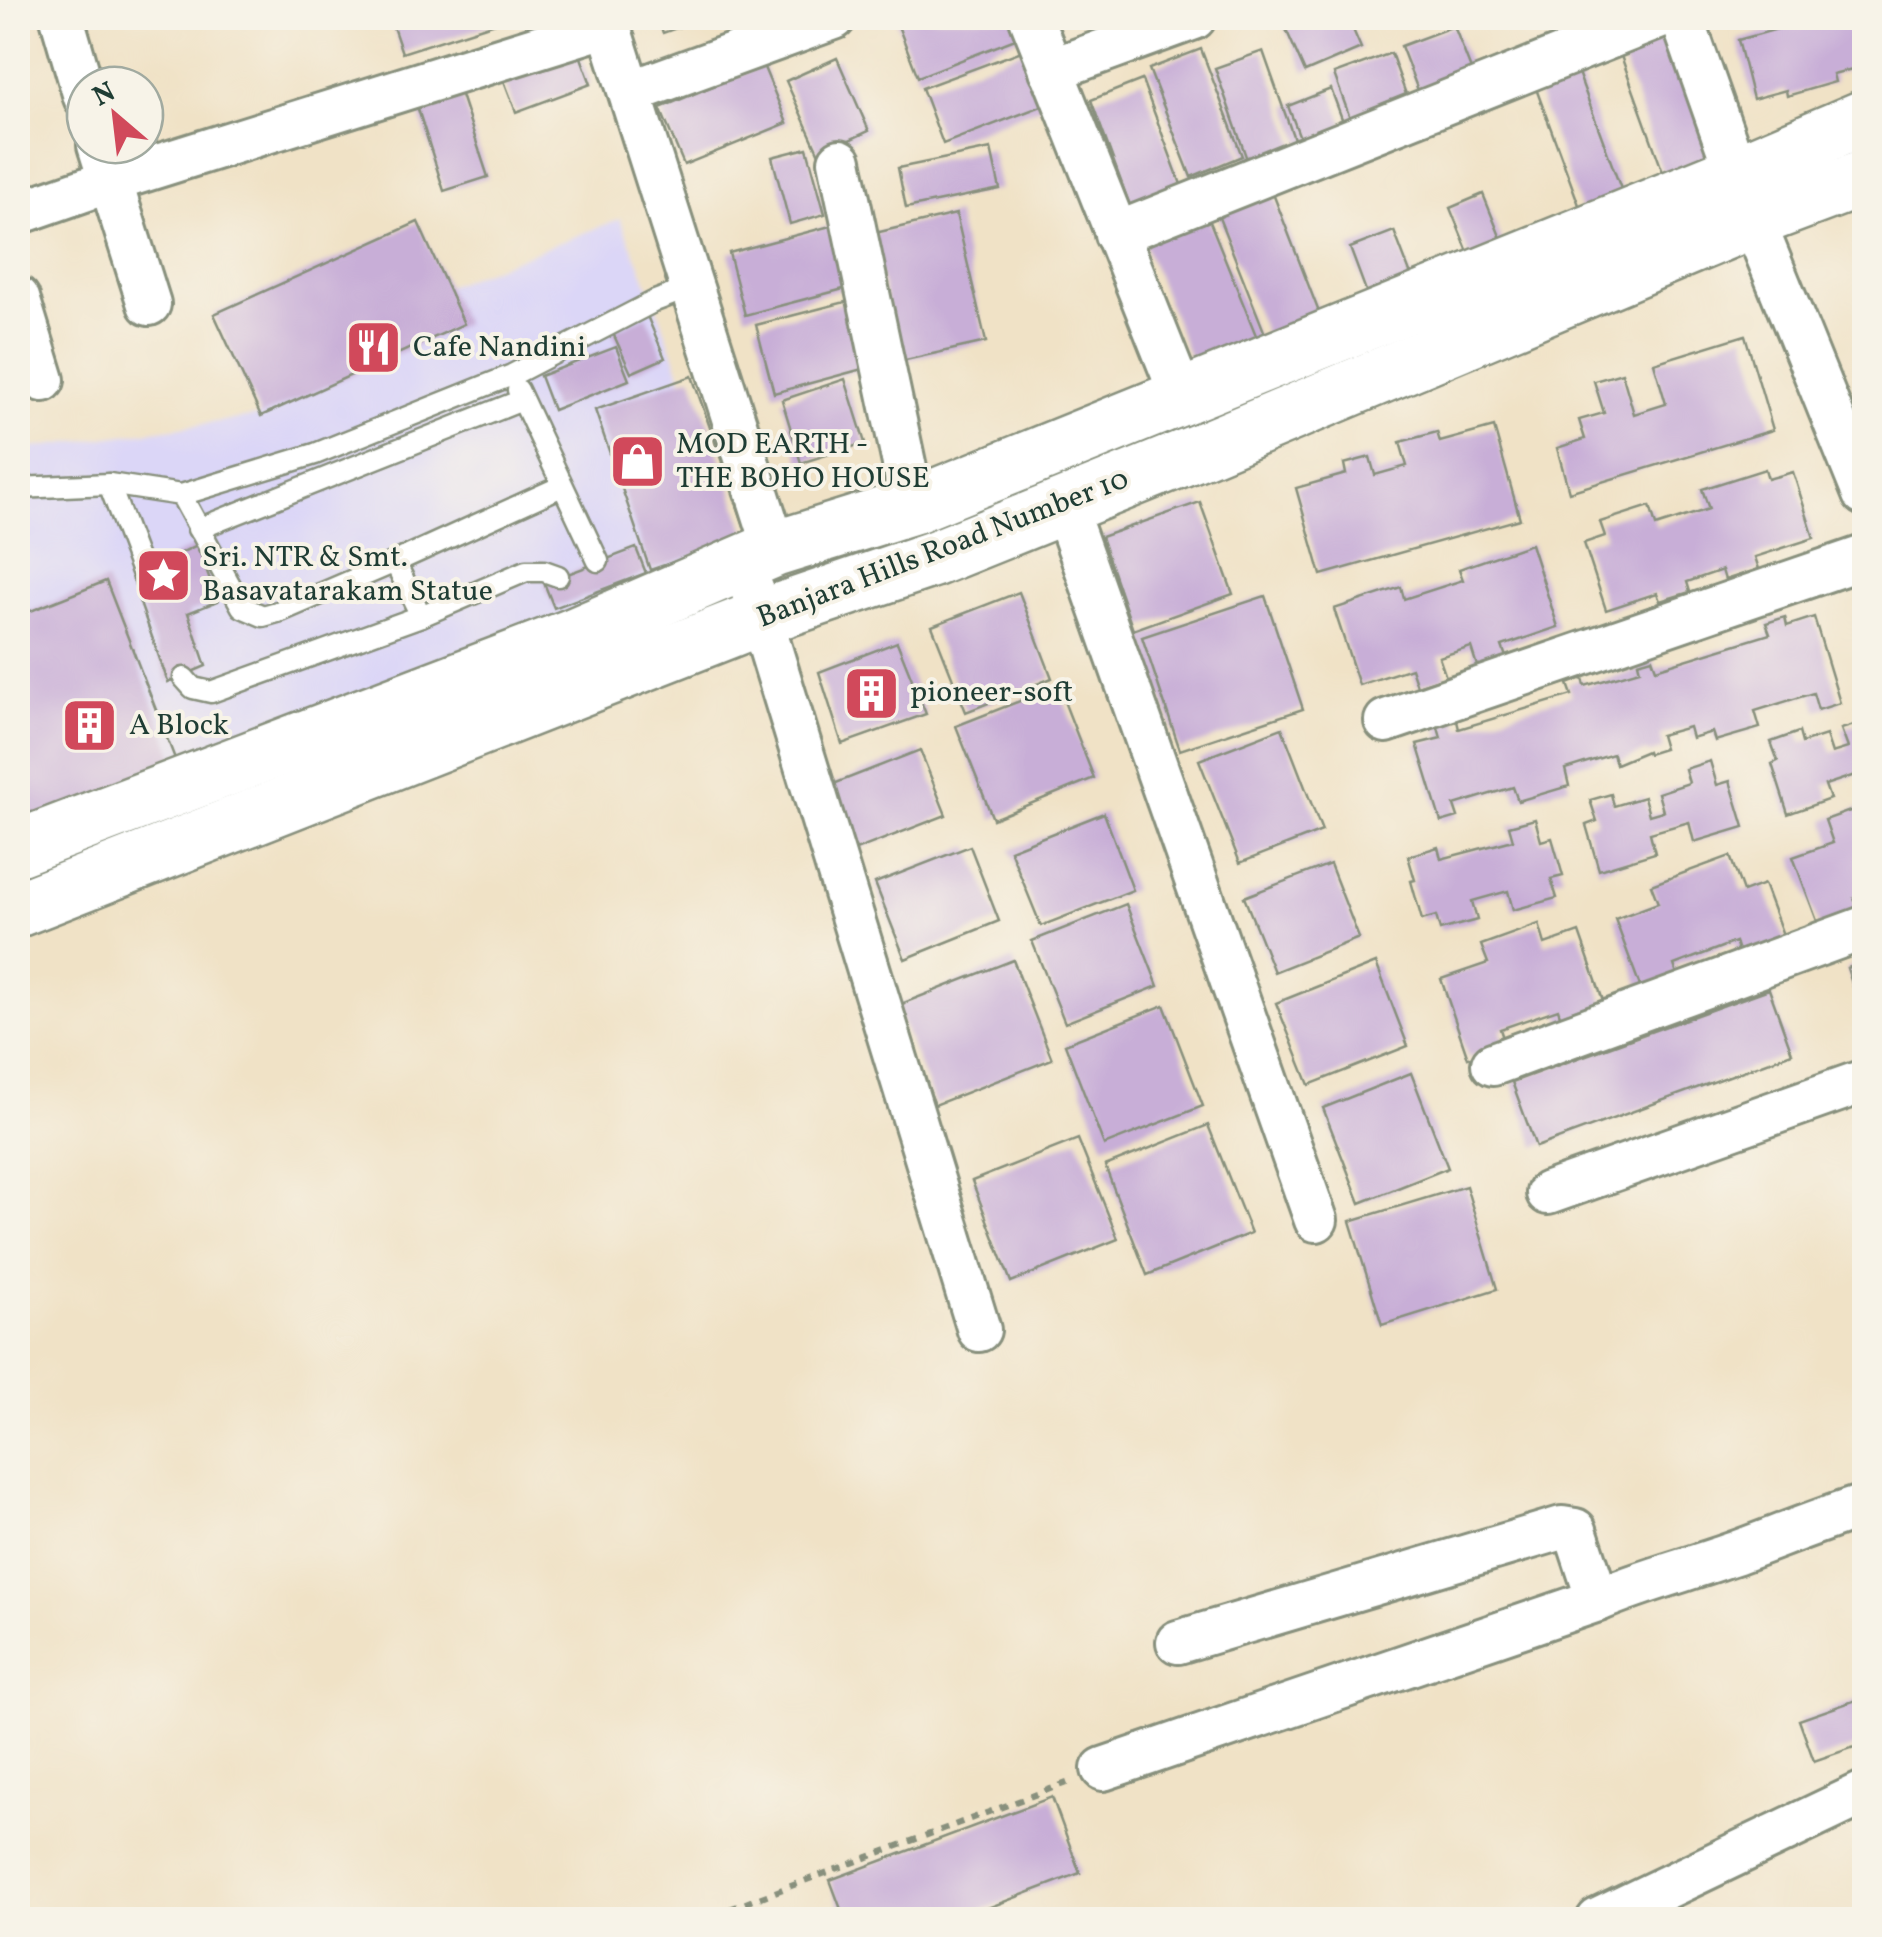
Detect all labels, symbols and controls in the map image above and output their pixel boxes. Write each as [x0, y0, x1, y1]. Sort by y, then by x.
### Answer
north arrow [65, 65, 165, 165]
text: N [86, 73, 123, 117]
restaurant icon: Cafe Nandini [344, 318, 404, 378]
place label: Cafe Nandini [413, 327, 586, 369]
place label: MOD EARTH - THE BOHO HOUSE [676, 424, 930, 500]
shop icon: MOD EARTH - THE BOHO HOUSE [607, 432, 667, 492]
street label: Banjara Hills Road Number 10 [751, 459, 1135, 639]
place label: Sri. NTR & Smt. Basavatarakam Statue [202, 537, 493, 613]
place icon: Sri. NTR & Smt. Basavatarakam Statue [133, 545, 193, 605]
building icon: pioneer-soft [841, 663, 901, 723]
place label: pioneer-soft [910, 672, 1073, 714]
building icon: A Block [60, 696, 120, 756]
place label: A Block [129, 705, 229, 747]

